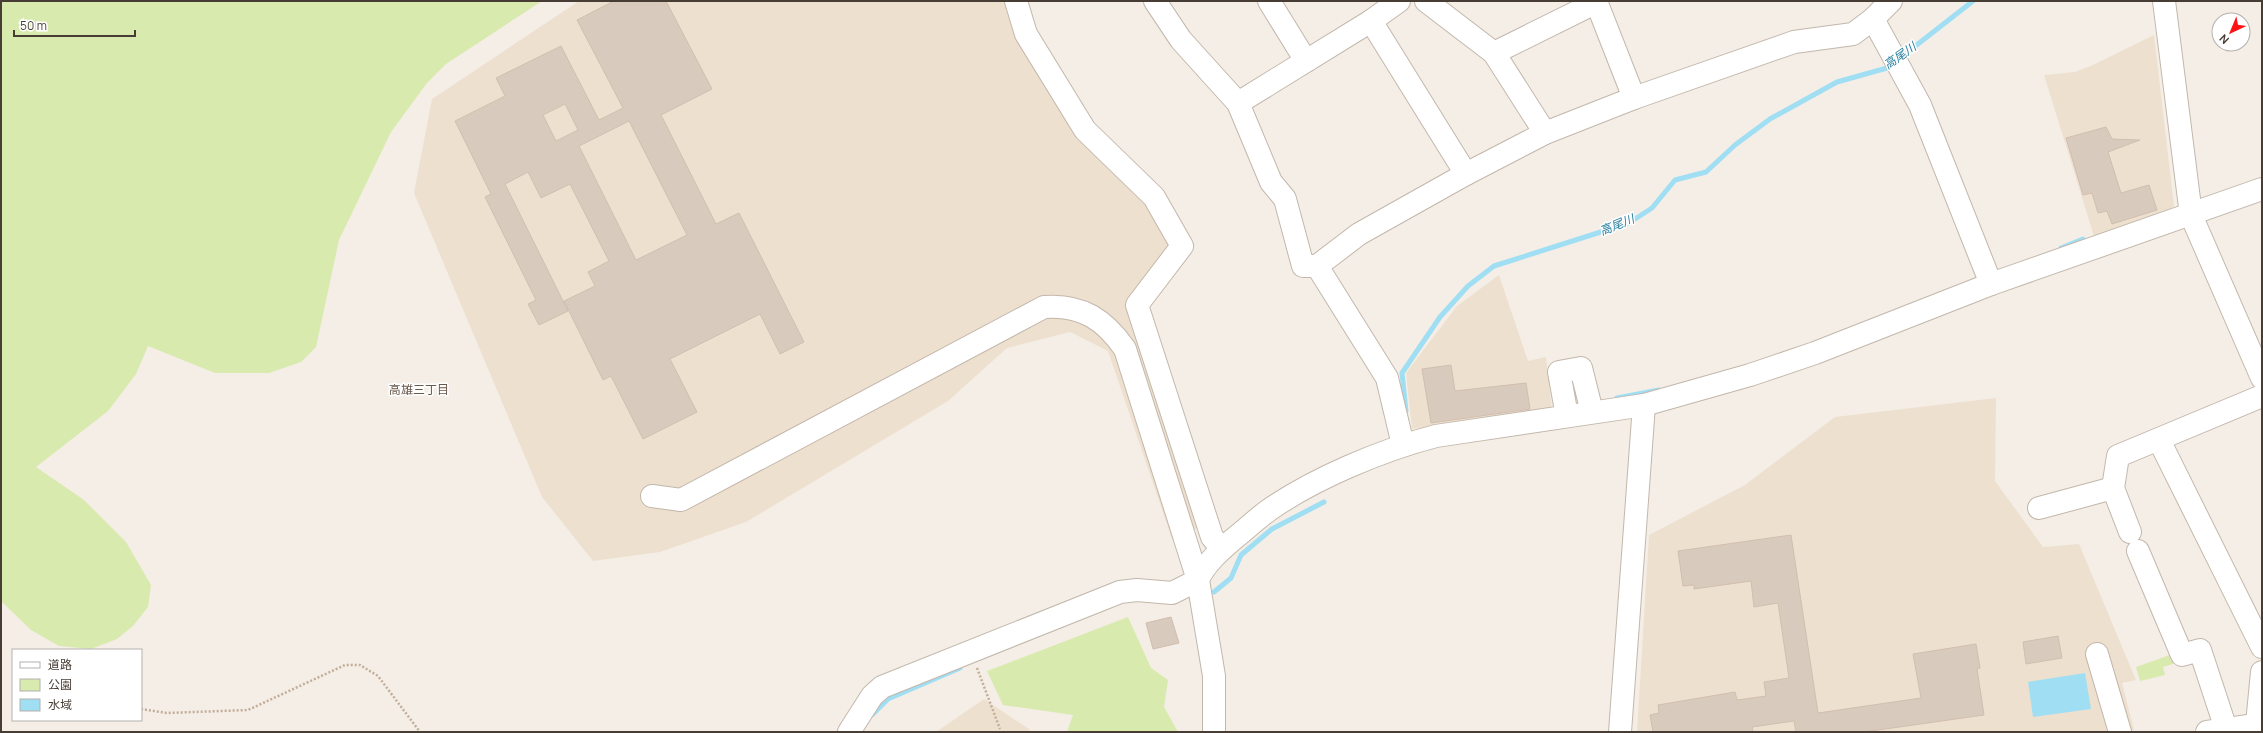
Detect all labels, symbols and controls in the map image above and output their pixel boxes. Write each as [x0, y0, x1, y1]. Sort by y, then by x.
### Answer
scale bar [14, 12, 135, 38]
north arrow [2211, 12, 2251, 52]
text: 50 m [20, 17, 47, 34]
text: N [2216, 31, 2232, 48]
water label: 高尾川 [1880, 37, 1921, 73]
water label: 高尾川 [1597, 209, 1639, 239]
district label: 高雄三丁目 [389, 381, 449, 398]
legend [12, 649, 142, 721]
text: 道路 [48, 656, 72, 673]
text: 公園 [48, 676, 72, 693]
text: 水域 [48, 696, 72, 713]

